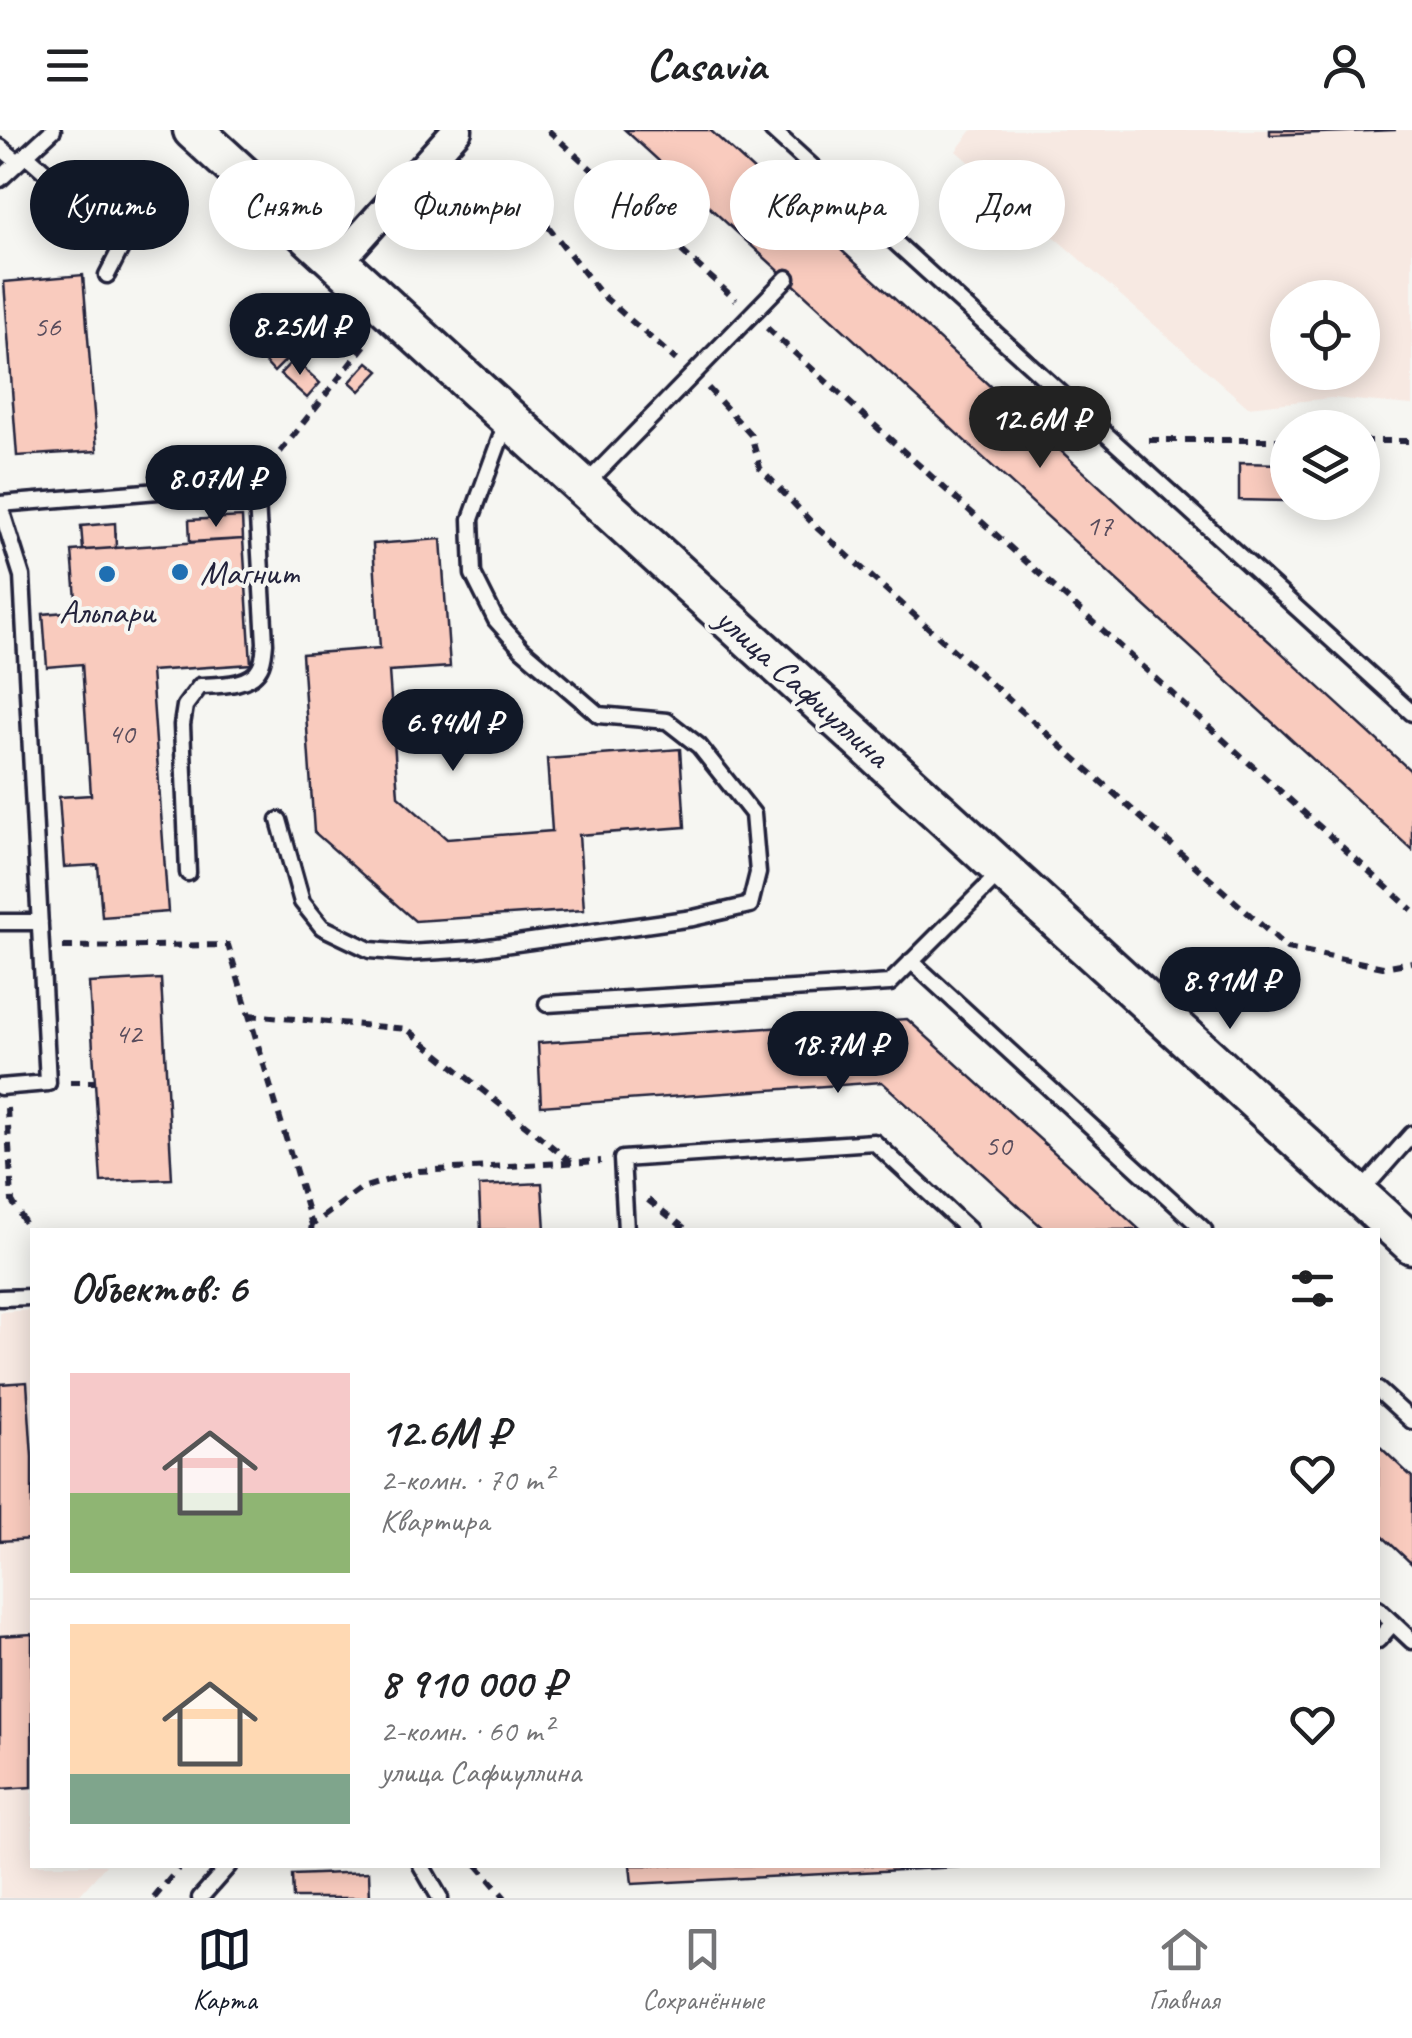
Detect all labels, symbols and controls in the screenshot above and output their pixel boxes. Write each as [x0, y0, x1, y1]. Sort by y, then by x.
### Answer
text: Casavia [646, 37, 766, 94]
icon: menu [40, 38, 95, 93]
icon: person [1317, 38, 1372, 93]
chip: Купить [30, 160, 189, 250]
chip: Снять [209, 160, 355, 250]
chip: Фильтры [375, 160, 554, 250]
chip: Новое [574, 160, 710, 250]
chip: Квартира [730, 160, 919, 250]
chip: Дом [939, 160, 1065, 250]
map controls [1270, 280, 1380, 520]
button: locate [1270, 280, 1380, 390]
pin: 8.25M ₽ [208, 293, 392, 378]
text: 8.25M ₽ [252, 305, 348, 346]
house number: 56 [34, 307, 62, 345]
pin: 12.6M ₽ [948, 386, 1132, 471]
text: 12.6M ₽ [991, 398, 1089, 439]
button: layers [1270, 410, 1380, 520]
pin: 8.07M ₽ [124, 445, 308, 530]
text: 8.07M ₽ [167, 457, 265, 498]
house number: 17 [1086, 506, 1114, 544]
place label: Магнит [200, 550, 301, 595]
marker: Магнит [169, 561, 191, 583]
marker: Альпари [96, 563, 118, 585]
place label: Альпари [59, 589, 158, 634]
street label: улица Сафиуллина [705, 595, 901, 779]
pin: 6.94M ₽ [361, 689, 545, 774]
text: 6.94M ₽ [404, 701, 502, 742]
house number: 40 [108, 714, 137, 752]
pin: 8.91M ₽ [1138, 947, 1322, 1032]
text: 8.91M ₽ [1182, 959, 1278, 1000]
pin: 18.7M ₽ [746, 1011, 930, 1096]
house number: 42 [115, 1014, 144, 1052]
text: 18.7M ₽ [789, 1023, 887, 1064]
house number: 50 [985, 1126, 1014, 1164]
icon: filters [1285, 1261, 1340, 1316]
text: Объектов: 6 [70, 1262, 247, 1315]
text: 12.6M ₽ [380, 1406, 508, 1459]
icon: home [150, 1413, 270, 1533]
icon: heart [1285, 1446, 1340, 1501]
text: 2-комн. · 70 m² [380, 1459, 552, 1500]
text: Квартира [380, 1500, 489, 1541]
text: 8 910 000 ₽ [380, 1657, 564, 1710]
icon: home [150, 1664, 270, 1784]
icon: heart [1285, 1697, 1340, 1752]
text: 2-комн. · 60 m² [380, 1710, 552, 1751]
text: улица Сафиуллина [380, 1751, 581, 1792]
tab: Карта [193, 1922, 257, 2017]
tab: Сохранённые [642, 1922, 764, 2017]
tab: Главная [1149, 1922, 1219, 2017]

